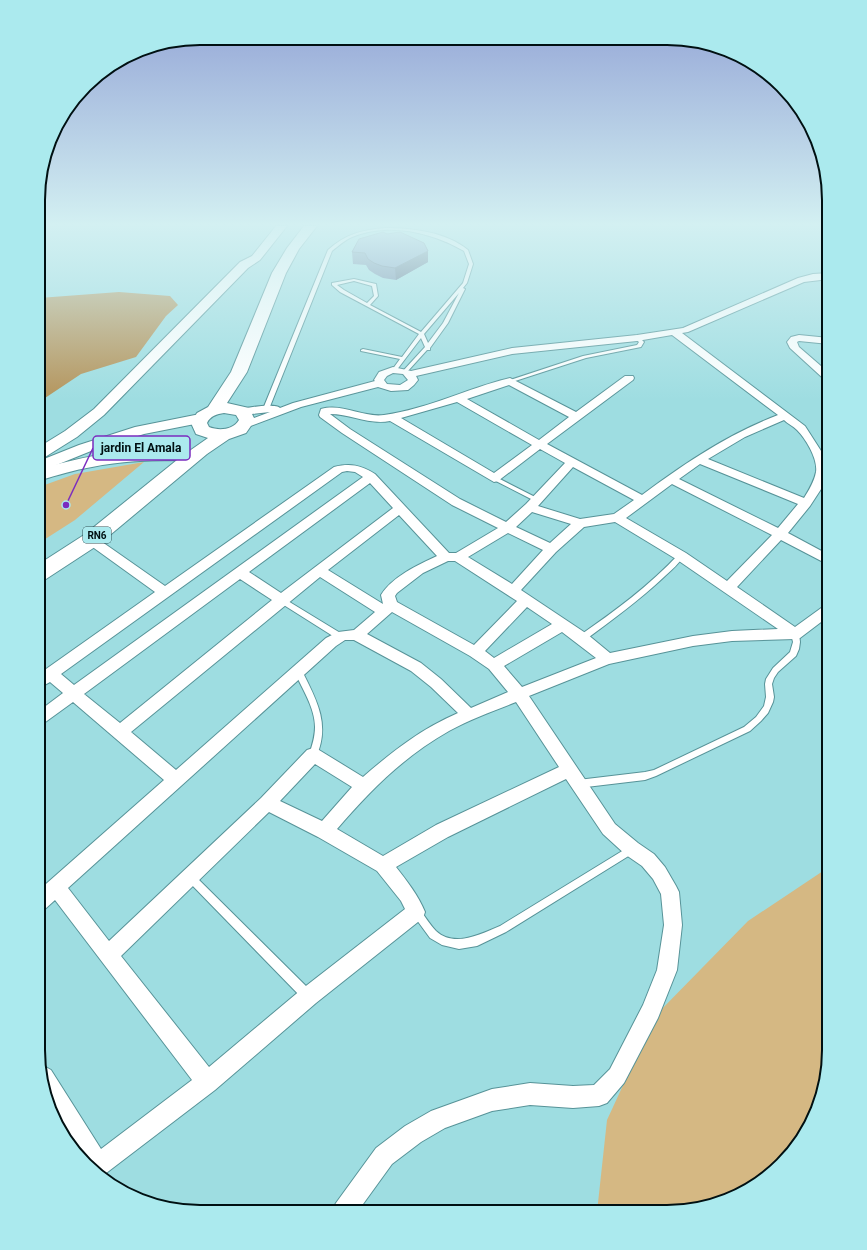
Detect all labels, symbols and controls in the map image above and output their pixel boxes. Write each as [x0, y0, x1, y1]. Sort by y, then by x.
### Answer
callout: jardin El Amala [93, 436, 190, 460]
text: jardin El Amala [100, 441, 182, 455]
road number: RN6 [83, 527, 111, 543]

